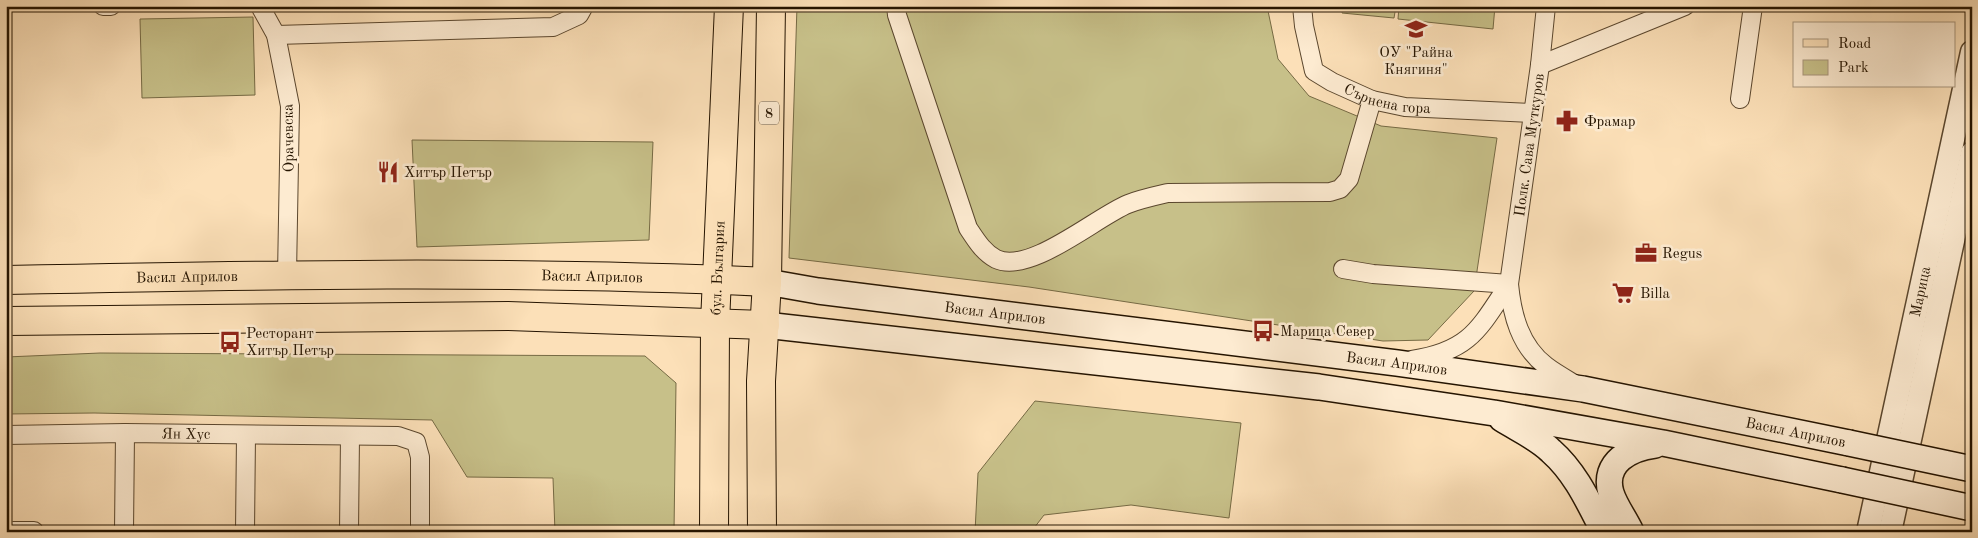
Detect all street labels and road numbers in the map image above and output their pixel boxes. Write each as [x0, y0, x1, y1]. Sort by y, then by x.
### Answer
street label: Полк. Сава Муткуров [1513, 73, 1548, 218]
street label: Сърнена гора [1341, 82, 1432, 117]
road number: 8 [759, 102, 779, 125]
street label: Орачевска [281, 103, 298, 172]
street label: бул. България [709, 220, 729, 316]
street label: Марица [1909, 265, 1934, 319]
street label: Васил Априлов [541, 269, 643, 286]
street label: Васил Априлов [136, 270, 238, 287]
street label: Васил Априлов [943, 301, 1046, 328]
street label: Васил Априлов [1345, 351, 1448, 379]
street label: Васил Априлов [1744, 416, 1847, 451]
street label: Ян Хус [162, 427, 211, 443]

